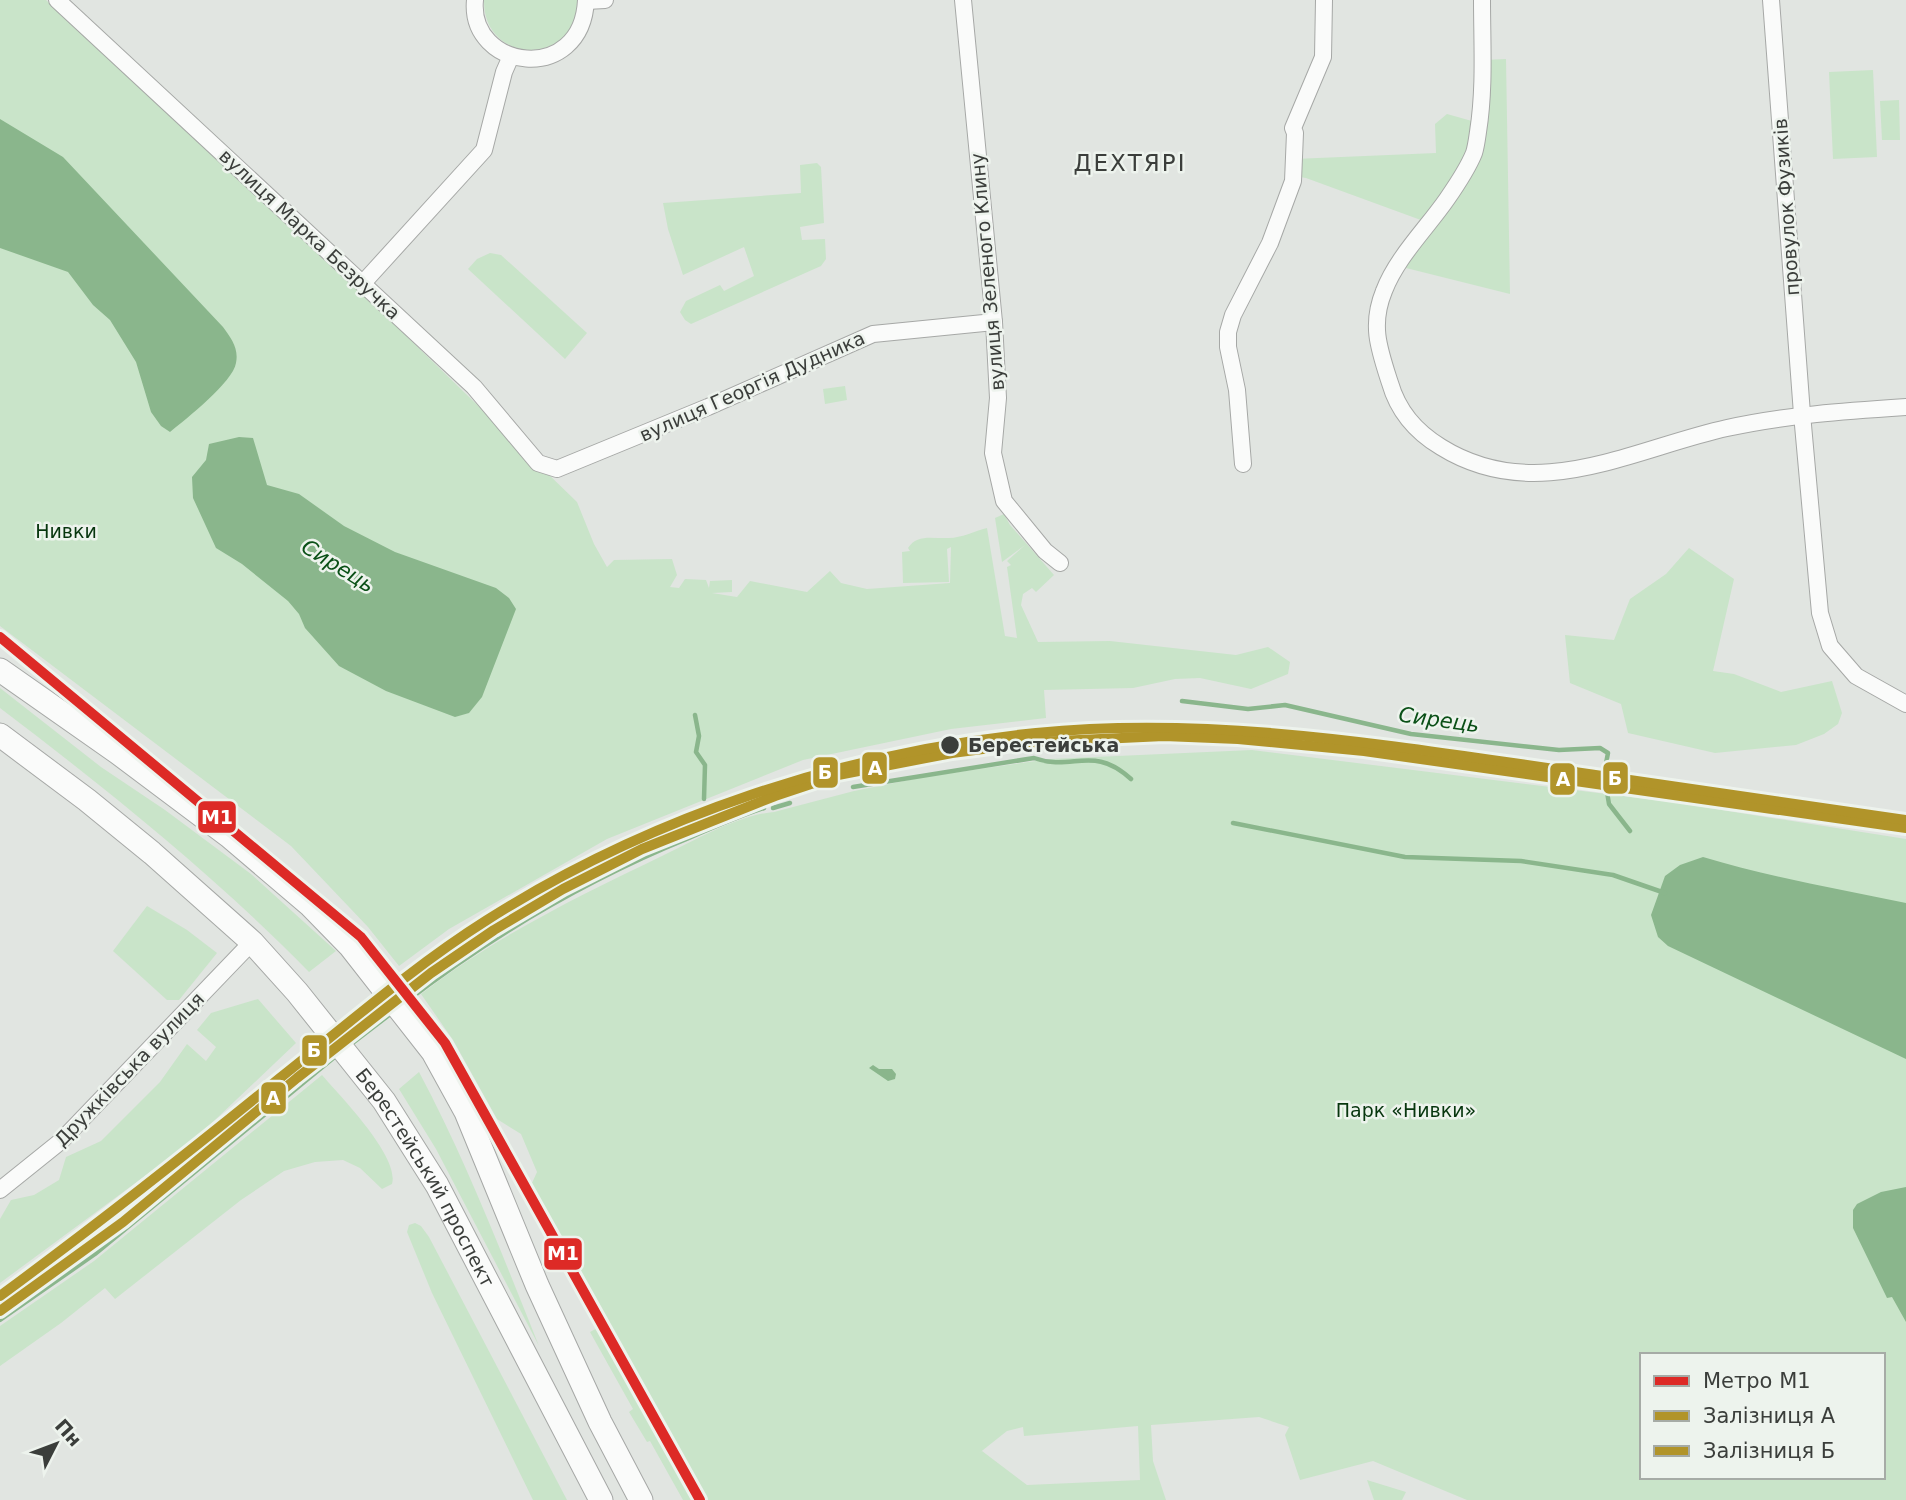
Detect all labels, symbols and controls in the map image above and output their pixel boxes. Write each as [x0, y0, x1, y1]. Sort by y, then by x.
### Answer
street label: провулок Фузиків [1769, 118, 1803, 296]
street label: вулиця Марка Безручка [215, 144, 405, 324]
district label: ДЕХТЯРІ [1074, 150, 1186, 176]
street label: вулиця Зеленого Клину [966, 152, 1008, 392]
street label: вулиця Георгія Дудника [636, 326, 868, 446]
park label: Нивки [35, 520, 97, 542]
water label: Сирець [297, 534, 379, 598]
water label: Сирець [1397, 702, 1481, 738]
marker: Берестейська [939, 734, 961, 756]
place label: Берестейська [968, 734, 1119, 756]
line badge: A [861, 751, 888, 785]
line badge: Б [812, 756, 839, 789]
text: A [868, 757, 883, 779]
text: Б [818, 761, 832, 783]
line badge: Б [1602, 761, 1629, 795]
line badge: A [1549, 762, 1576, 796]
text: Б [1608, 767, 1622, 789]
text: A [1556, 768, 1571, 790]
line badge: M1 [197, 800, 237, 834]
text: M1 [201, 806, 233, 828]
street label: Дружківська вулиця [50, 988, 208, 1150]
line badge: Б [301, 1034, 328, 1067]
text: Б [307, 1039, 321, 1061]
street label: Берестейський проспект [351, 1064, 499, 1291]
line badge: A [260, 1081, 287, 1115]
text: A [266, 1087, 281, 1109]
park label: Парк «Нивки» [1336, 1099, 1476, 1121]
line badge: M1 [543, 1237, 583, 1271]
text: M1 [547, 1242, 579, 1264]
legend [1640, 1353, 1885, 1479]
text: Метро M1 [1703, 1369, 1811, 1393]
text: Залізниця A [1703, 1404, 1836, 1428]
north arrow [21, 1409, 91, 1479]
text: Пн [51, 1414, 87, 1451]
text: Залізниця Б [1703, 1439, 1835, 1463]

